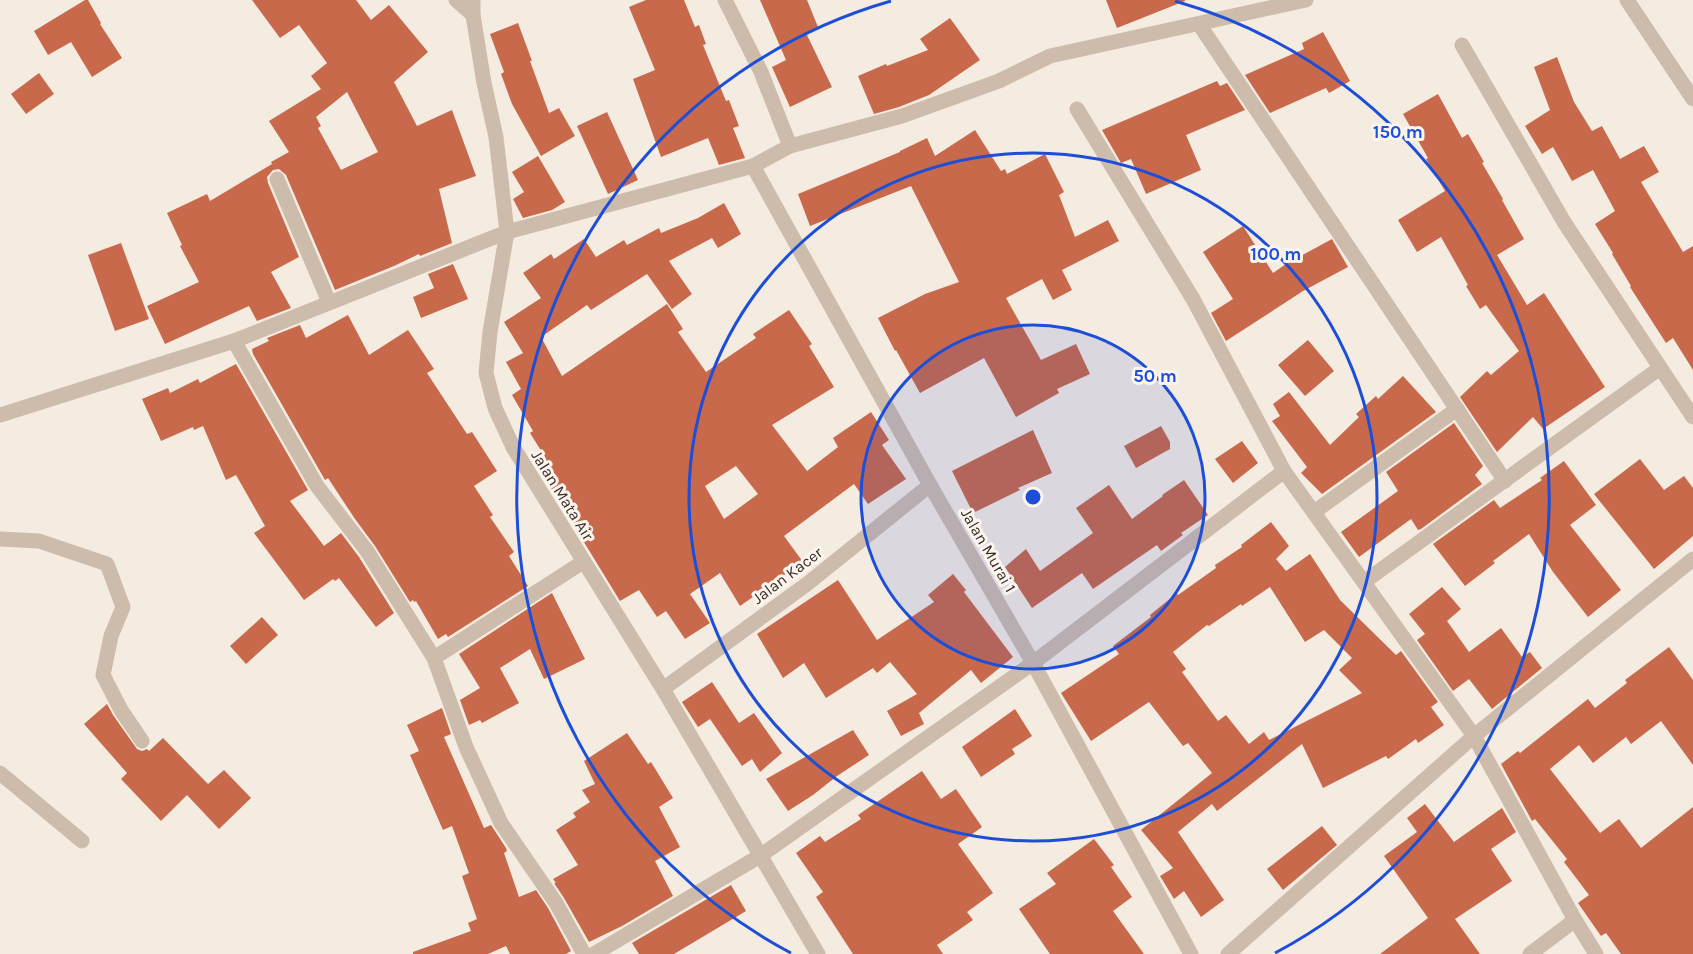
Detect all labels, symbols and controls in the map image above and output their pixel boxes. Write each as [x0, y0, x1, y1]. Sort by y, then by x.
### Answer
text: 150 m [1373, 121, 1423, 143]
text: 100 m [1251, 243, 1301, 265]
text: 50 m [1133, 365, 1177, 387]
street label: Jalan Mata Air [527, 447, 598, 544]
centre of rings [1023, 487, 1043, 507]
street label: Jalan Murai 1 [957, 505, 1020, 596]
street label: Jalan Kacer [749, 543, 826, 608]

